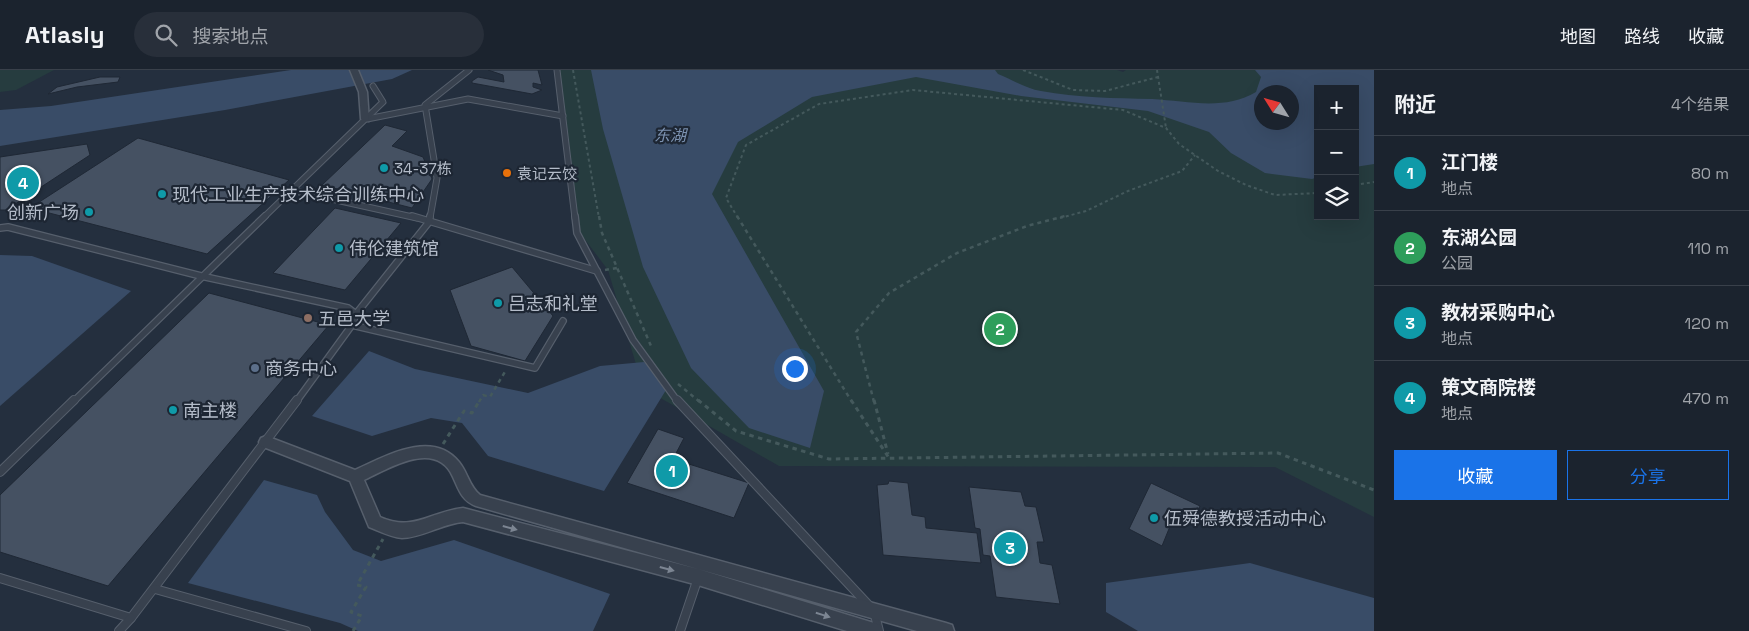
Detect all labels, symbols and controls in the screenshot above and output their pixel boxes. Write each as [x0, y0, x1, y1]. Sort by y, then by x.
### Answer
search box [134, 12, 484, 57]
text: Atlasly [25, 19, 104, 50]
icon: search [152, 21, 180, 49]
text: 搜索地点 [192, 24, 268, 49]
text: 地图 [1560, 25, 1596, 48]
text: 路线 [1624, 25, 1660, 48]
text: 收藏 [1688, 25, 1724, 48]
north arrow [1254, 85, 1299, 130]
map controls [1314, 85, 1359, 220]
button: + [1314, 85, 1359, 130]
text: 附近 [1394, 91, 1436, 118]
text: 4个结果 [1671, 94, 1729, 115]
water label: 东湖 [654, 125, 689, 146]
button: − [1314, 130, 1359, 175]
text: 江门楼 [1441, 150, 1498, 175]
place label: 34-37栋 [394, 159, 452, 178]
marker: 34-37栋 [378, 162, 390, 174]
text: 1 [1406, 163, 1414, 184]
text: 80 m [1691, 163, 1729, 184]
pin: 4 [7, 164, 39, 202]
place label: 袁记云饺 [517, 164, 577, 183]
marker: 袁记云饺 [501, 167, 513, 179]
button: layers [1314, 175, 1359, 220]
text: 地点 [1441, 178, 1473, 199]
place label: 现代工业生产技术综合训练中心 [172, 183, 424, 206]
marker: 现代工业生产技术综合训练中心 [156, 188, 168, 200]
place label: 创新广场 [7, 201, 79, 224]
marker: 创新广场 [83, 206, 95, 218]
text: 东湖公园 [1441, 225, 1517, 250]
place label: 伟伦建筑馆 [349, 237, 439, 260]
text: 2 [1405, 238, 1415, 259]
text: 110 m [1687, 238, 1729, 259]
marker: 伟伦建筑馆 [333, 242, 345, 254]
text: 公园 [1441, 253, 1473, 274]
place label: 吕志和礼堂 [508, 292, 598, 315]
marker: 吕志和礼堂 [492, 297, 504, 309]
text: 教材采购中心 [1441, 300, 1555, 325]
place label: 五邑大学 [318, 307, 390, 330]
pin: 2 [984, 310, 1016, 348]
marker: 五邑大学 [302, 312, 314, 324]
text: 3 [1405, 313, 1415, 334]
text: 120 m [1685, 313, 1729, 334]
text: 地点 [1441, 328, 1473, 349]
your location [782, 356, 808, 382]
place label: 商务中心 [265, 357, 337, 380]
marker: 商务中心 [249, 362, 261, 374]
text: 策文商院楼 [1441, 375, 1536, 400]
text: 4 [1405, 388, 1415, 409]
text: 470 m [1682, 388, 1729, 409]
place label: 南主楼 [183, 399, 237, 422]
text: 地点 [1441, 403, 1473, 424]
marker: 南主楼 [167, 404, 179, 416]
button: 收藏 [1394, 450, 1557, 500]
button: 分享 [1567, 450, 1729, 500]
pin: 1 [656, 452, 688, 490]
place label: 伍舜德教授活动中心 [1164, 507, 1326, 530]
marker: 伍舜德教授活动中心 [1148, 512, 1160, 524]
one-way arrow [503, 524, 518, 532]
pin: 3 [994, 529, 1026, 567]
one-way arrow [660, 565, 675, 573]
one-way arrow [816, 612, 831, 620]

